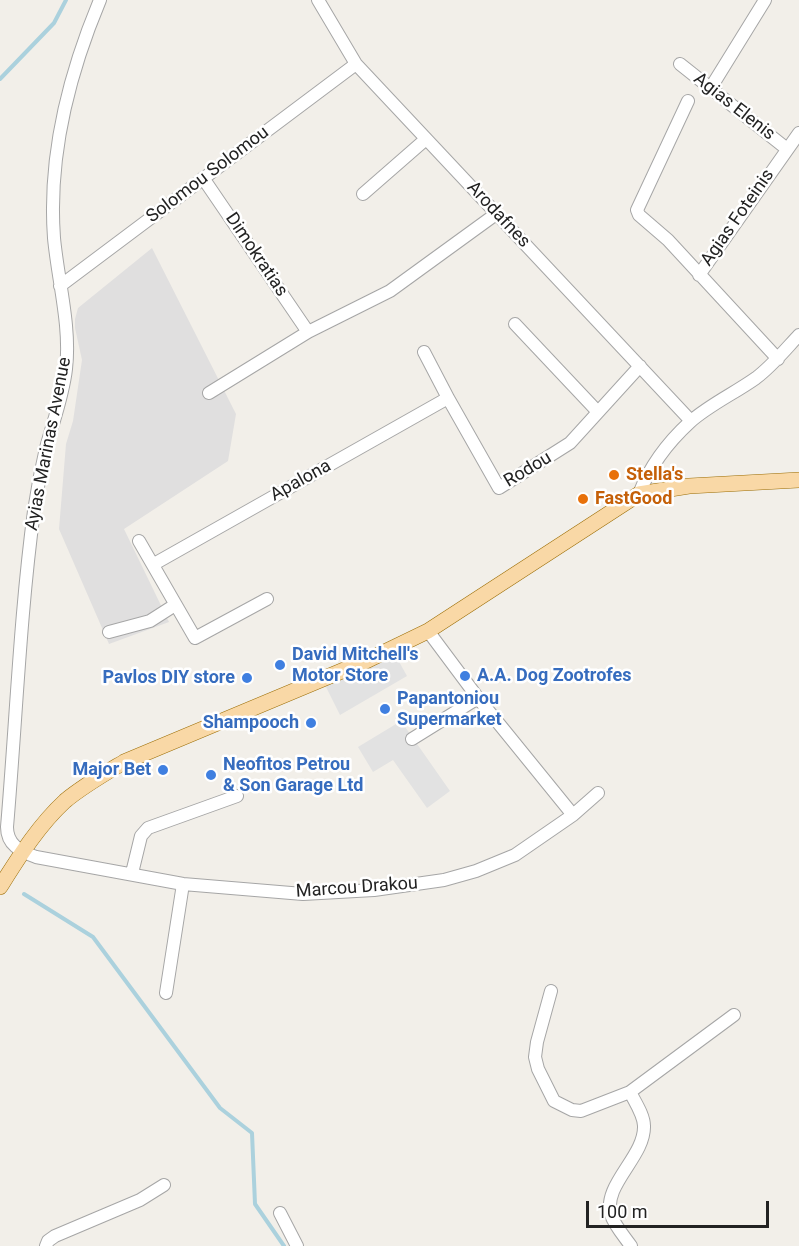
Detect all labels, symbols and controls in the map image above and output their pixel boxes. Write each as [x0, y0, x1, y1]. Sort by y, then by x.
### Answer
street label: Agias Elenis [689, 68, 779, 146]
street label: Solomou Solomou [143, 122, 273, 228]
street label: Agias Foteinis [697, 165, 779, 271]
street label: Arodafnes [462, 177, 534, 253]
street label: Dimokratias [220, 209, 292, 301]
street label: Ayias Marinas Avenue [22, 356, 76, 532]
street label: Rodou [500, 447, 556, 493]
street label: Apalona [267, 456, 335, 506]
place label: Stella's [626, 464, 683, 486]
marker: Stella's [607, 468, 621, 482]
place label: FastGood [595, 488, 672, 510]
marker: FastGood [576, 492, 590, 506]
place label: David Mitchell's Motor Store [292, 644, 418, 686]
marker: David Mitchell's Motor Store [273, 658, 287, 672]
place label: A.A. Dog Zootrofes [477, 665, 632, 687]
place label: Pavlos DIY store [102, 667, 235, 689]
marker: A.A. Dog Zootrofes [458, 669, 472, 683]
marker: Pavlos DIY store [240, 671, 254, 685]
place label: Papantoniou Supermarket [397, 688, 502, 730]
marker: Papantoniou Supermarket [378, 702, 392, 716]
place label: Shampooch [203, 712, 299, 734]
marker: Shampooch [304, 716, 318, 730]
place label: Neofitos Petrou & Son Garage Ltd [223, 754, 363, 796]
place label: Major Bet [72, 759, 151, 781]
marker: Major Bet [156, 763, 170, 777]
marker: Neofitos Petrou & Son Garage Ltd [204, 768, 218, 782]
street label: Marcou Drakou [295, 873, 419, 903]
scale bar [589, 1189, 772, 1227]
text: 100 m [597, 1201, 648, 1222]

